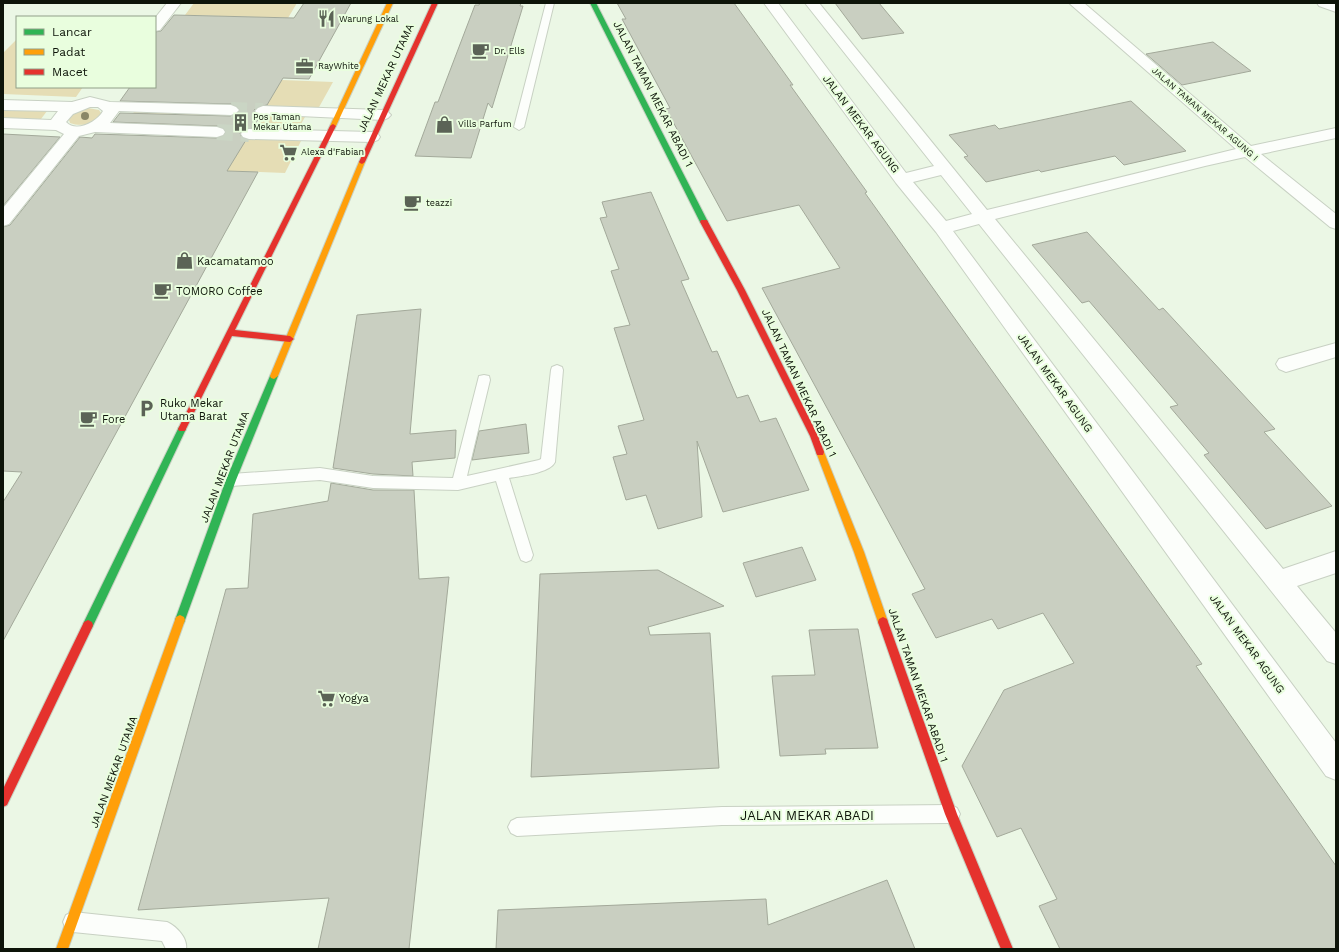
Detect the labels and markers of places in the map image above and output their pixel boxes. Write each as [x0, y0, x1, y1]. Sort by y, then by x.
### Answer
restaurant icon: Warung Lokal [316, 9, 336, 29]
place label: Warung Lokal [339, 14, 399, 24]
cafe icon: Dr. Ells [471, 41, 491, 61]
place label: Dr. Ells [494, 46, 525, 56]
office icon: RayWhite [295, 56, 315, 76]
place label: RayWhite [318, 61, 359, 71]
building icon: Pos Taman Mekar Utama [230, 112, 250, 132]
place label: Pos Taman Mekar Utama [253, 112, 311, 132]
shop icon: Vills Parfum [435, 114, 455, 134]
place label: Vills Parfum [458, 119, 511, 129]
supermarket icon: Alexa d'Fabian [278, 142, 298, 162]
place label: Alexa d'Fabian [301, 147, 364, 157]
cafe icon: teazzi [403, 193, 423, 213]
place label: teazzi [426, 198, 452, 208]
shop icon: Kacamatamoo [174, 251, 194, 271]
place label: Kacamatamoo [197, 255, 274, 268]
cafe icon: TOMORO Coffee [153, 281, 173, 301]
place label: TOMORO Coffee [176, 285, 263, 298]
place label: Ruko Mekar Utama Barat [160, 397, 228, 423]
parking icon: Ruko Mekar Utama Barat [137, 399, 157, 419]
cafe icon: Fore [79, 409, 99, 429]
place label: Fore [102, 413, 125, 426]
supermarket icon: Yogya [316, 688, 336, 708]
place label: Yogya [339, 692, 369, 705]

